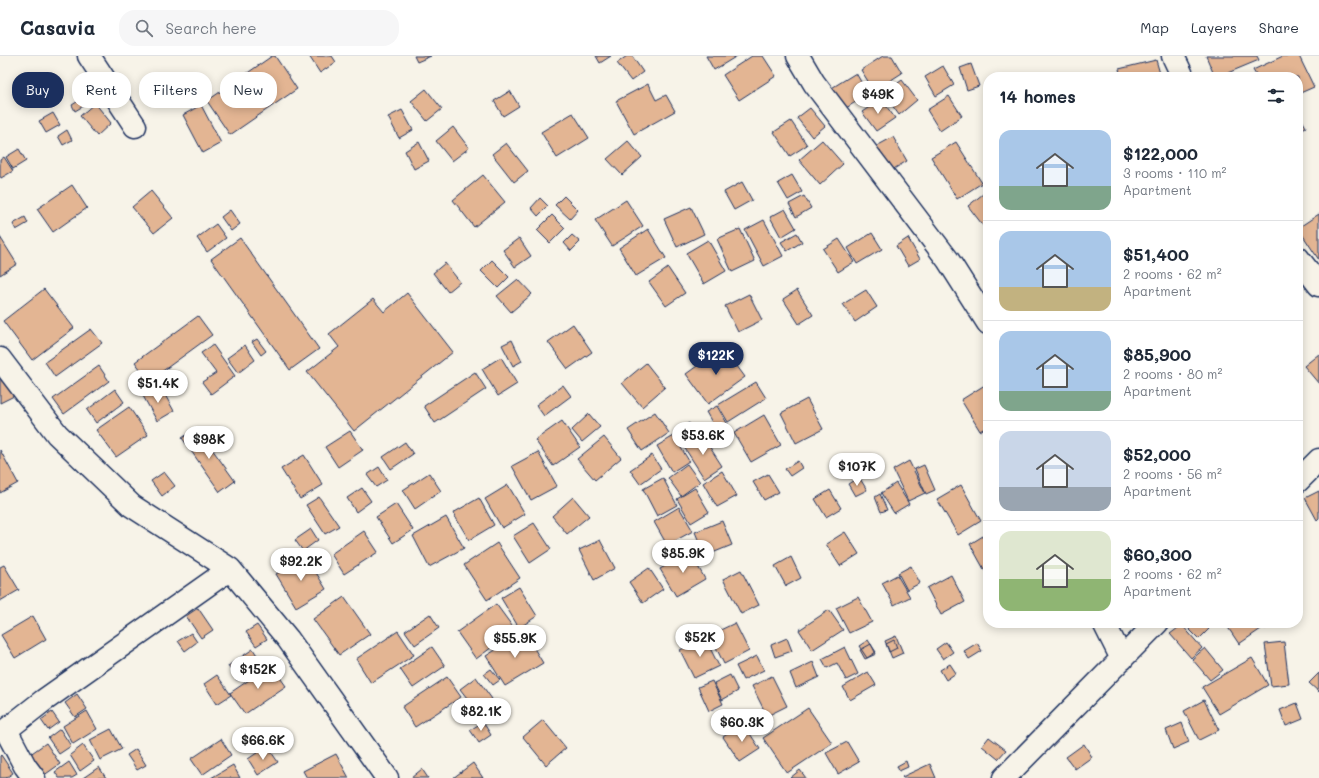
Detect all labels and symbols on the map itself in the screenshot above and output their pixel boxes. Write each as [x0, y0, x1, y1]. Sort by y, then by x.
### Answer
pin: $49K [854, 81, 902, 115]
pin: $122K [688, 342, 744, 376]
pin: $51.4K [125, 370, 191, 404]
pin: $53.6K [670, 422, 736, 456]
pin: $98K [185, 426, 233, 460]
pin: $107K [829, 453, 885, 487]
pin: $85.9K [650, 540, 716, 574]
pin: $92.2K [268, 548, 334, 582]
pin: $52K [676, 624, 724, 658]
pin: $55.9K [482, 625, 548, 659]
pin: $152K [230, 656, 286, 690]
pin: $82.1K [448, 698, 514, 732]
pin: $60.3K [709, 709, 775, 743]
pin: $66.6K [230, 727, 296, 761]

